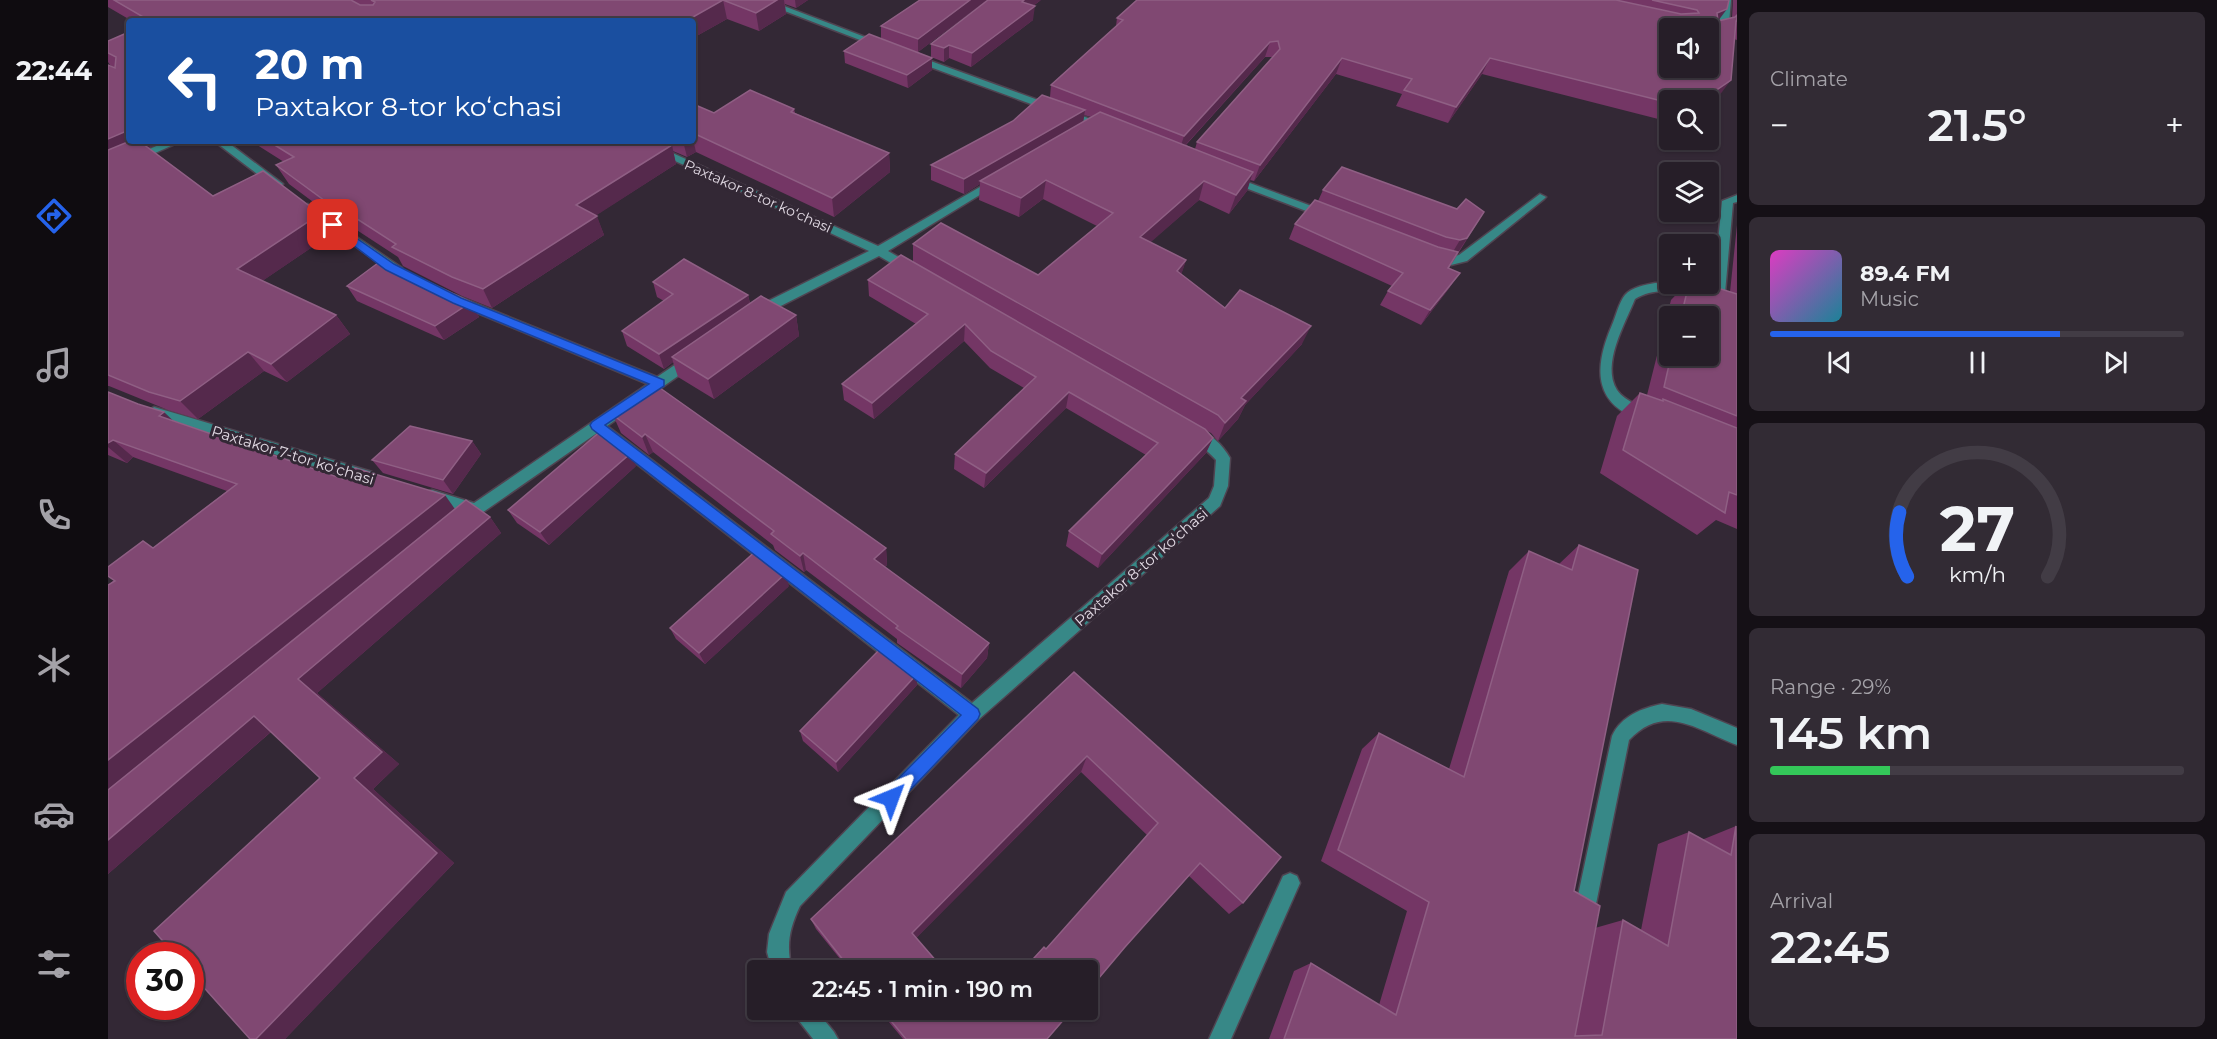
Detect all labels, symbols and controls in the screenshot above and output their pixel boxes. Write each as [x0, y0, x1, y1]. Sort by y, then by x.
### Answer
map controls [1659, 18, 1719, 366]
button: sound [1659, 18, 1719, 78]
text: 20 m [255, 38, 364, 90]
icon: left [156, 42, 234, 120]
text: 22:44 [16, 54, 92, 87]
text: Climate [1770, 67, 1848, 91]
text: Paxtakor 8-tor koʻchasi [255, 90, 562, 123]
button: search [1659, 90, 1719, 150]
text: 21.5° [1927, 97, 2027, 152]
text: − [1770, 105, 1789, 145]
text: + [2165, 105, 2184, 145]
street label: Paxtakor 8-tor koʻchasi [682, 155, 834, 237]
button: layers [1659, 162, 1719, 222]
icon: directions [33, 195, 75, 237]
pin [307, 199, 358, 250]
icon: arrive [316, 208, 349, 241]
button: + [1659, 234, 1719, 294]
text: 89.4 FM [1860, 260, 1950, 287]
text: Music [1860, 287, 1919, 311]
button: − [1659, 306, 1719, 366]
icon: music [33, 344, 75, 386]
icon: previous [1823, 346, 1856, 379]
icon: pause [1961, 346, 1994, 379]
icon: next [2099, 346, 2132, 379]
street label: Paxtakor 7-tor koʻchasi [209, 421, 377, 489]
text: 27 [1939, 491, 2015, 567]
icon: phone [33, 494, 75, 536]
street label: Paxtakor 8-tor koʻchasi [1070, 504, 1212, 630]
text: km/h [1948, 561, 2006, 587]
icon: climate [33, 644, 75, 686]
text: Range · 29% [1770, 675, 1891, 699]
text: 145 km [1770, 705, 1932, 760]
position arrow [859, 766, 923, 830]
icon: car [33, 793, 75, 835]
text: Arrival [1770, 889, 1833, 913]
text: 22:45 [1770, 919, 1890, 974]
speed limit sign: 30 [126, 942, 204, 1020]
icon: filters [33, 943, 75, 985]
text: 22:45 · 1 min · 190 m [812, 976, 1033, 1003]

